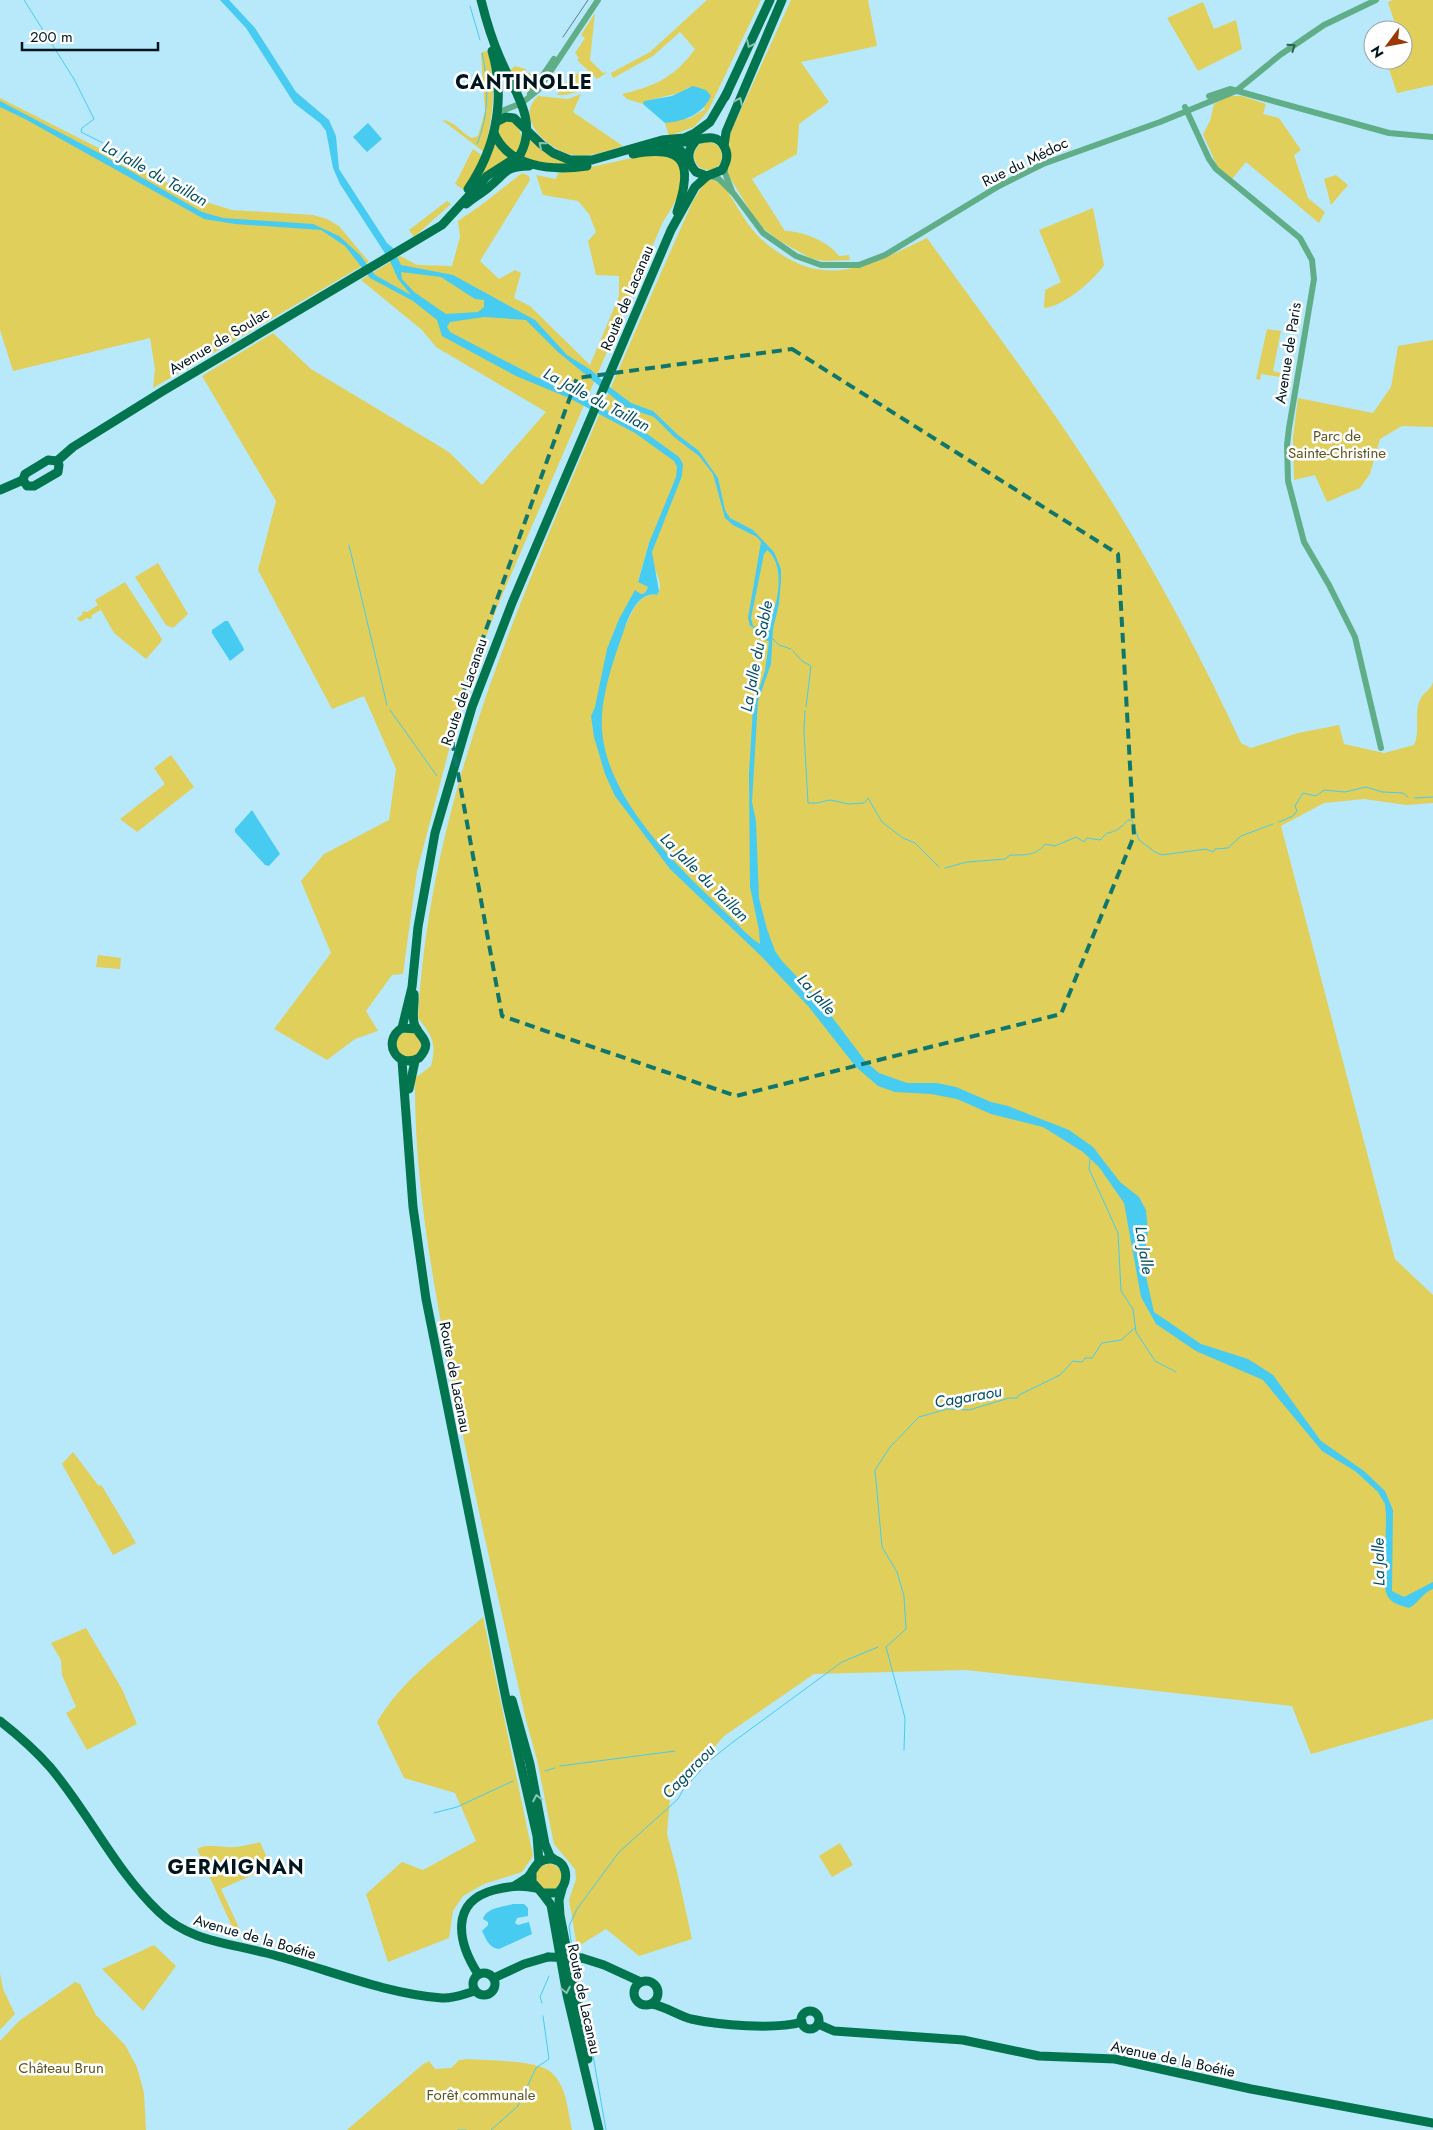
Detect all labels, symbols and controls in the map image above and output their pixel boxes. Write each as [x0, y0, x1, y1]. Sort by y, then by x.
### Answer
scale bar [22, 20, 159, 52]
north arrow [1363, 20, 1413, 70]
text: 200 m [30, 26, 73, 48]
one-way arrow [745, 39, 756, 48]
text: N [1366, 42, 1388, 62]
one-way arrow [1286, 44, 1296, 53]
district label: CANTINOLLE [455, 68, 593, 97]
one-way arrow [733, 97, 744, 106]
street label: Rue du Médoc [978, 132, 1072, 192]
water label: La Jalle du Taillan [98, 135, 212, 212]
one-way arrow [539, 142, 548, 150]
street label: Route de Lacanau [595, 242, 659, 354]
street label: Avenue de Paris [1269, 301, 1307, 405]
street label: Avenue de Soulac [164, 302, 274, 380]
water label: La Jalle du Taillan [539, 362, 654, 437]
park label: Parc de Sainte-Christine [1288, 425, 1386, 464]
water label: La Jalle du Sable [734, 599, 779, 714]
street label: Route de Lacanau [435, 635, 493, 749]
water label: La Jalle du Taillan [655, 828, 754, 927]
water label: La Jalle [792, 969, 841, 1020]
water label: La Jalle [1129, 1224, 1160, 1276]
street label: Route de Lacanau [433, 1320, 477, 1434]
water label: Cagaraou [933, 1379, 1004, 1414]
water label: La Jalle [1367, 1538, 1390, 1586]
water label: Cagaraou [656, 1739, 720, 1804]
one-way arrow [532, 1794, 542, 1803]
district label: GERMIGNAN [167, 1853, 305, 1882]
street label: Avenue de la Boétie [191, 1909, 319, 1965]
street label: Route de Lacanau [562, 1942, 606, 2056]
one-way arrow [560, 1985, 571, 1994]
street label: Avenue de la Boétie [1109, 2035, 1238, 2083]
park label: Château Brun [18, 2057, 104, 2079]
park label: Forêt communale [427, 2084, 536, 2106]

